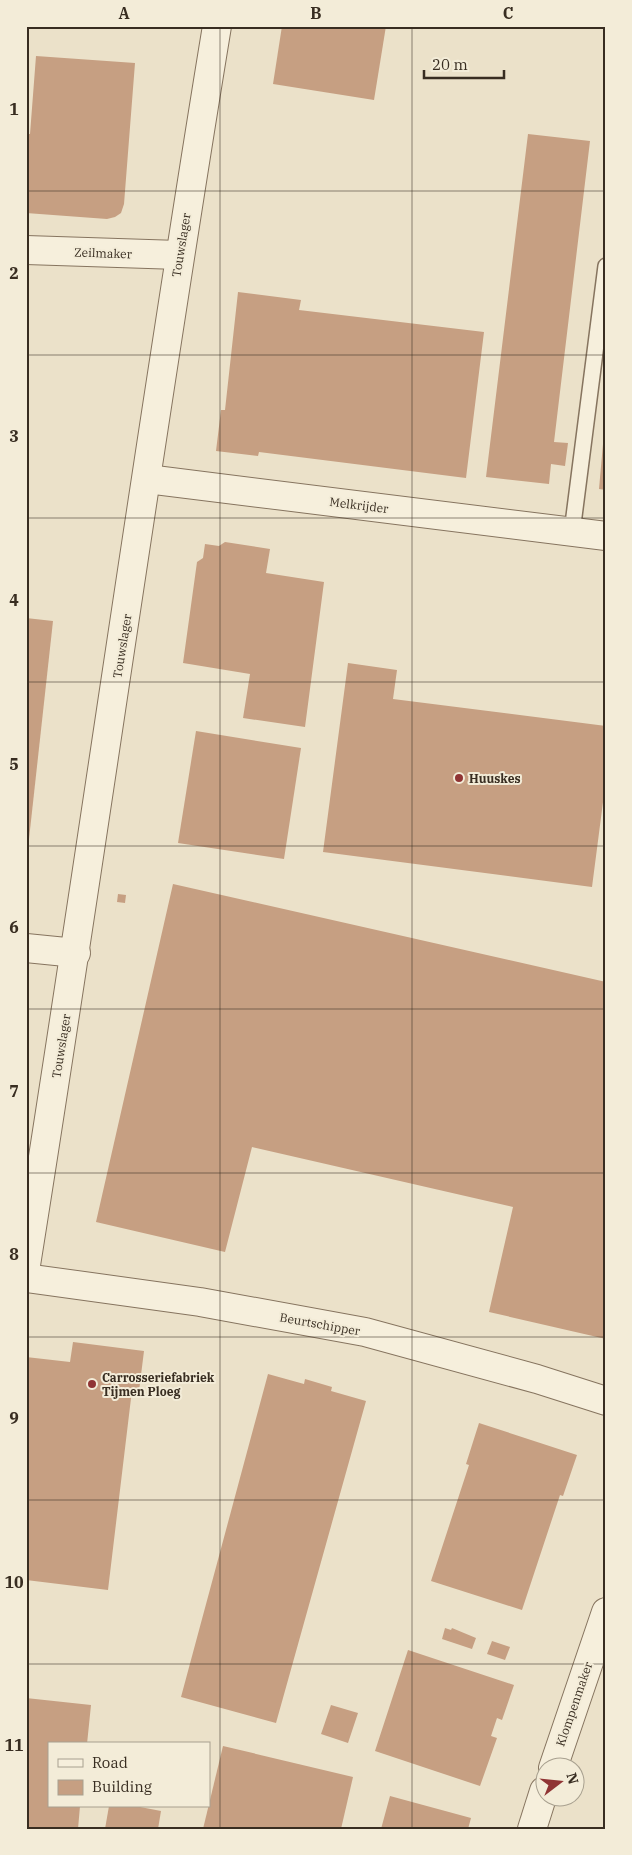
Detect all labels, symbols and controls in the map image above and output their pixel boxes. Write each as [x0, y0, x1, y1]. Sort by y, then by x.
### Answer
text: A [118, 3, 130, 23]
text: B [310, 3, 322, 23]
text: C [503, 3, 513, 23]
scale bar [424, 48, 504, 80]
text: 20 m [432, 55, 468, 74]
text: 1 [9, 99, 19, 119]
street label: Touwslager [169, 211, 194, 278]
street label: Zeilmaker [74, 244, 133, 262]
text: 2 [9, 263, 19, 283]
text: 3 [9, 426, 19, 446]
street label: Melkrijder [329, 494, 390, 516]
text: 4 [9, 590, 19, 610]
street label: Touwslager [110, 612, 135, 679]
text: 5 [9, 754, 19, 774]
place label: Huuskes [469, 771, 521, 786]
marker: Huuskes [453, 772, 465, 784]
text: 6 [9, 917, 19, 937]
street label: Touwslager [49, 1012, 74, 1079]
text: 7 [9, 1081, 19, 1101]
text: 8 [9, 1244, 19, 1264]
street label: Beurtschipper [279, 1310, 362, 1339]
place label: Carrosseriefabriek Tijmen Ploeg [102, 1370, 215, 1399]
marker: Carrosseriefabriek Tijmen Ploeg [86, 1378, 98, 1390]
text: 9 [9, 1408, 19, 1428]
text: 10 [4, 1572, 24, 1592]
street label: Klompenmaker [553, 1659, 596, 1748]
text: 11 [4, 1735, 24, 1755]
legend [48, 1742, 210, 1808]
text: Road [92, 1753, 128, 1772]
north arrow [534, 1758, 584, 1808]
text: N [562, 1771, 583, 1786]
text: Building [92, 1777, 152, 1796]

